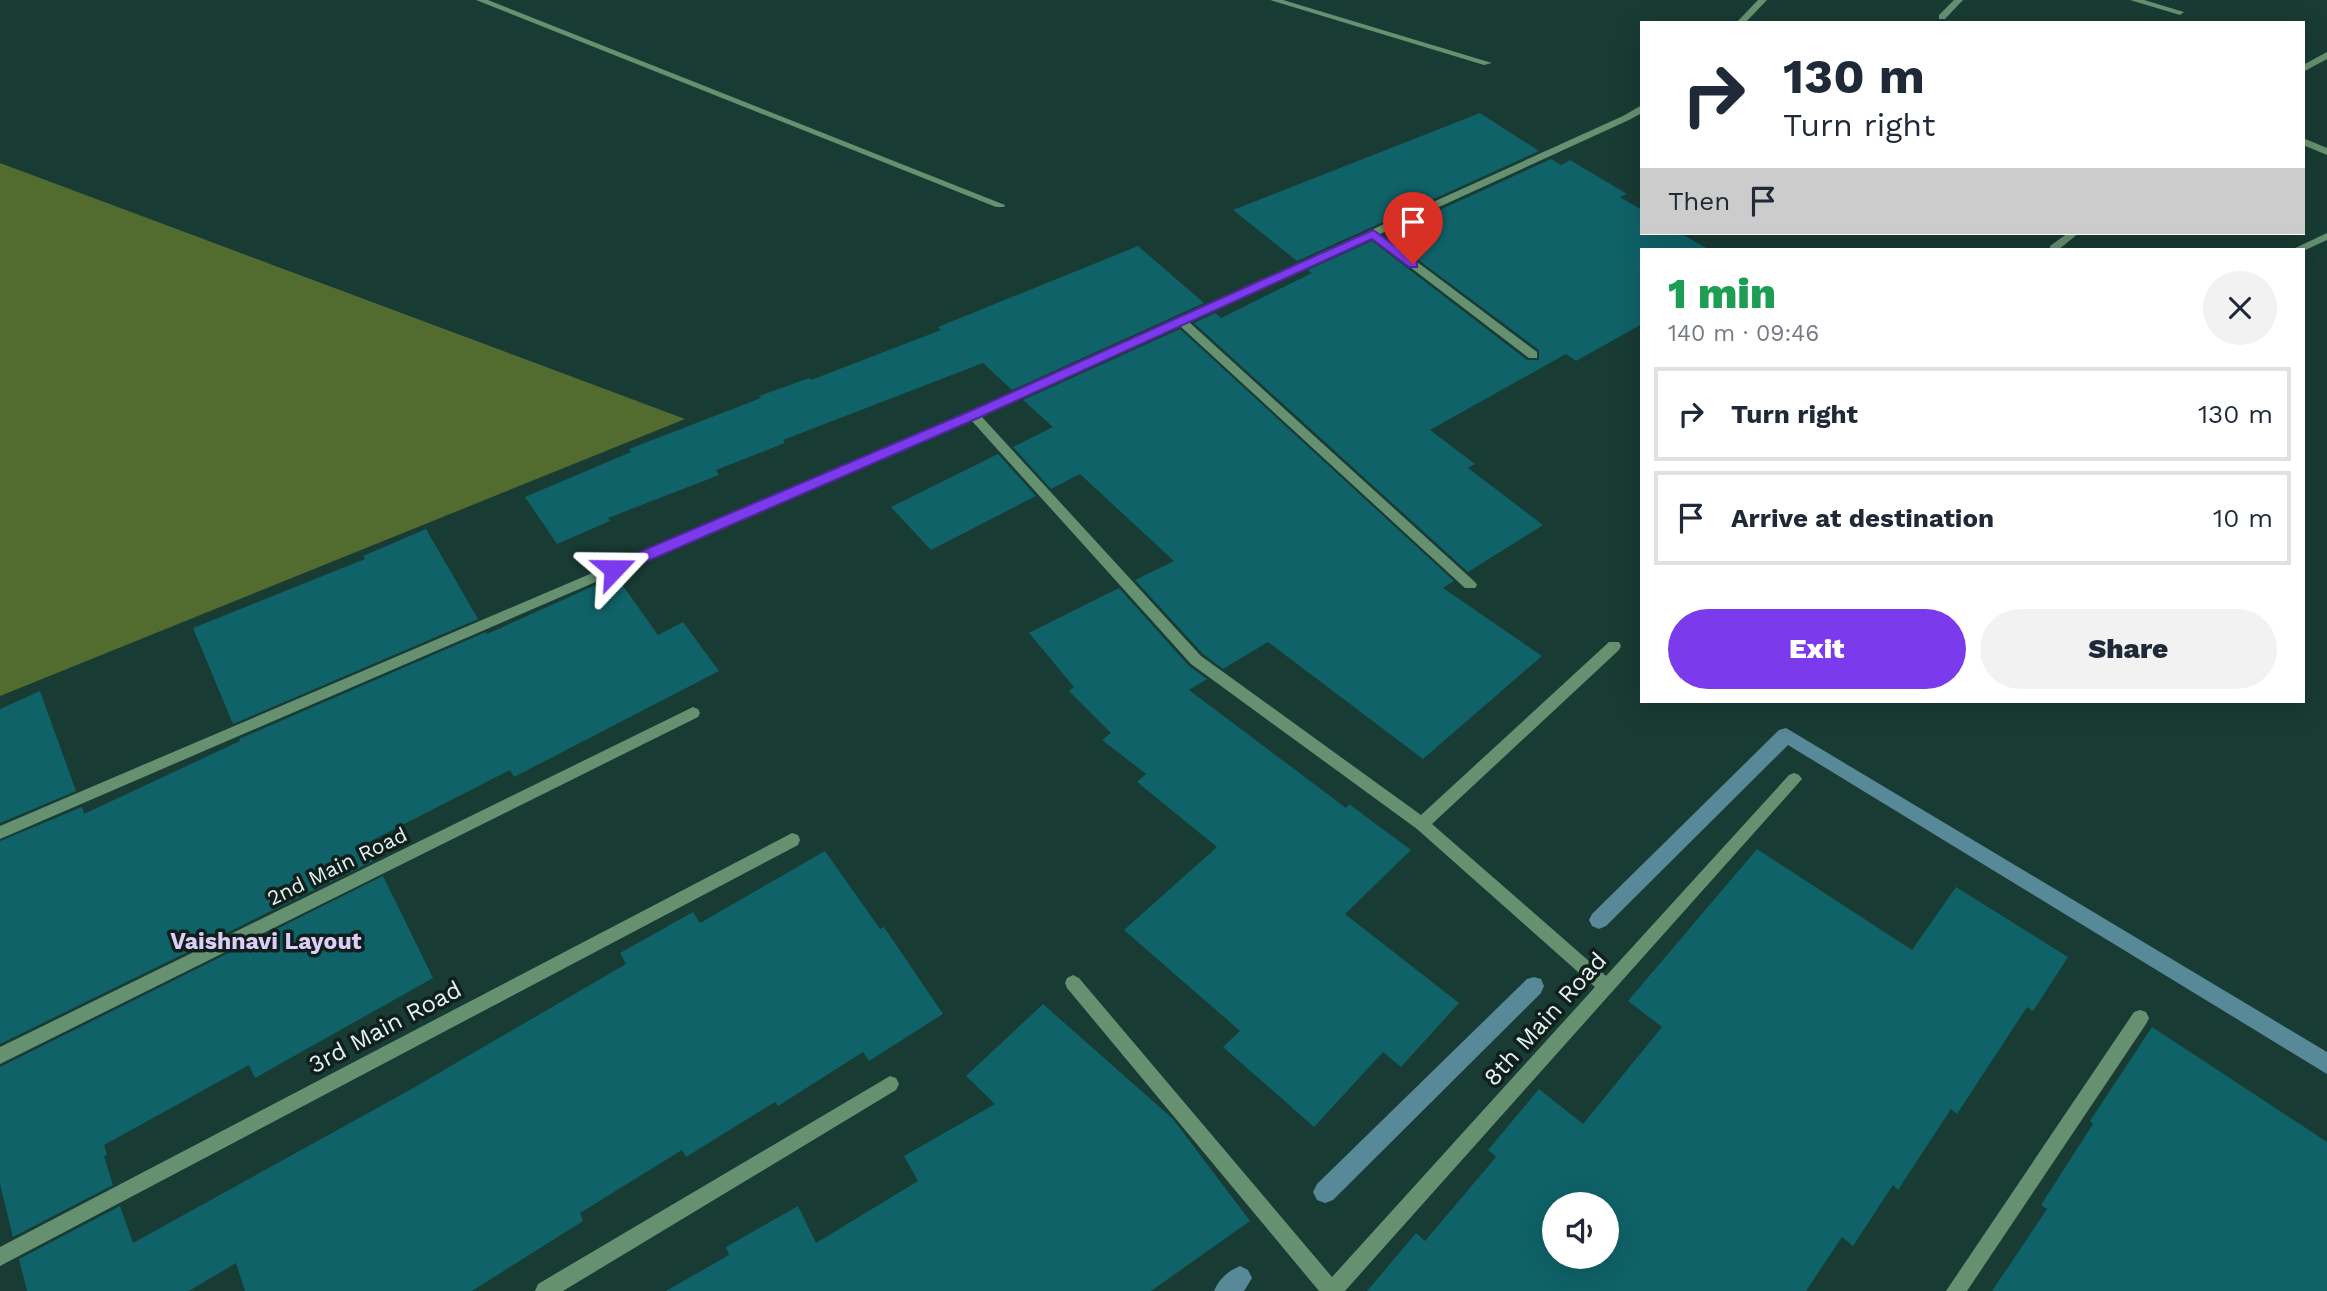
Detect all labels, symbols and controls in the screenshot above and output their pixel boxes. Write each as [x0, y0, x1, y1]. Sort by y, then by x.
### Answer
text: 130 m [1783, 47, 1925, 105]
icon: right [1668, 49, 1759, 140]
text: Turn right [1783, 106, 1935, 144]
icon: arrive [1744, 182, 1782, 220]
text: Then [1668, 186, 1730, 216]
pin [1383, 192, 1443, 264]
icon: arrive [1394, 203, 1432, 241]
text: 1 min [1668, 269, 1776, 318]
button: close [2203, 271, 2277, 345]
text: 140 m · 09:46 [1668, 320, 1819, 347]
icon: right [1672, 395, 1710, 433]
text: Turn right [1731, 399, 1858, 429]
text: 130 m [2198, 399, 2273, 429]
icon: arrive [1672, 499, 1710, 537]
text: Arrive at destination [1731, 503, 1994, 533]
text: 10 m [2213, 503, 2273, 533]
position arrow [577, 532, 651, 606]
button: Exit [1668, 609, 1966, 689]
button: Share [1980, 609, 2277, 689]
street label: 2nd Main Road [263, 821, 411, 911]
district label: Vaishnavi Layout [170, 928, 362, 955]
street label: 8th Main Road [1478, 947, 1612, 1091]
street label: 3rd Main Road [304, 975, 466, 1079]
map controls [1542, 1192, 1619, 1269]
button: sound [1542, 1192, 1619, 1269]

